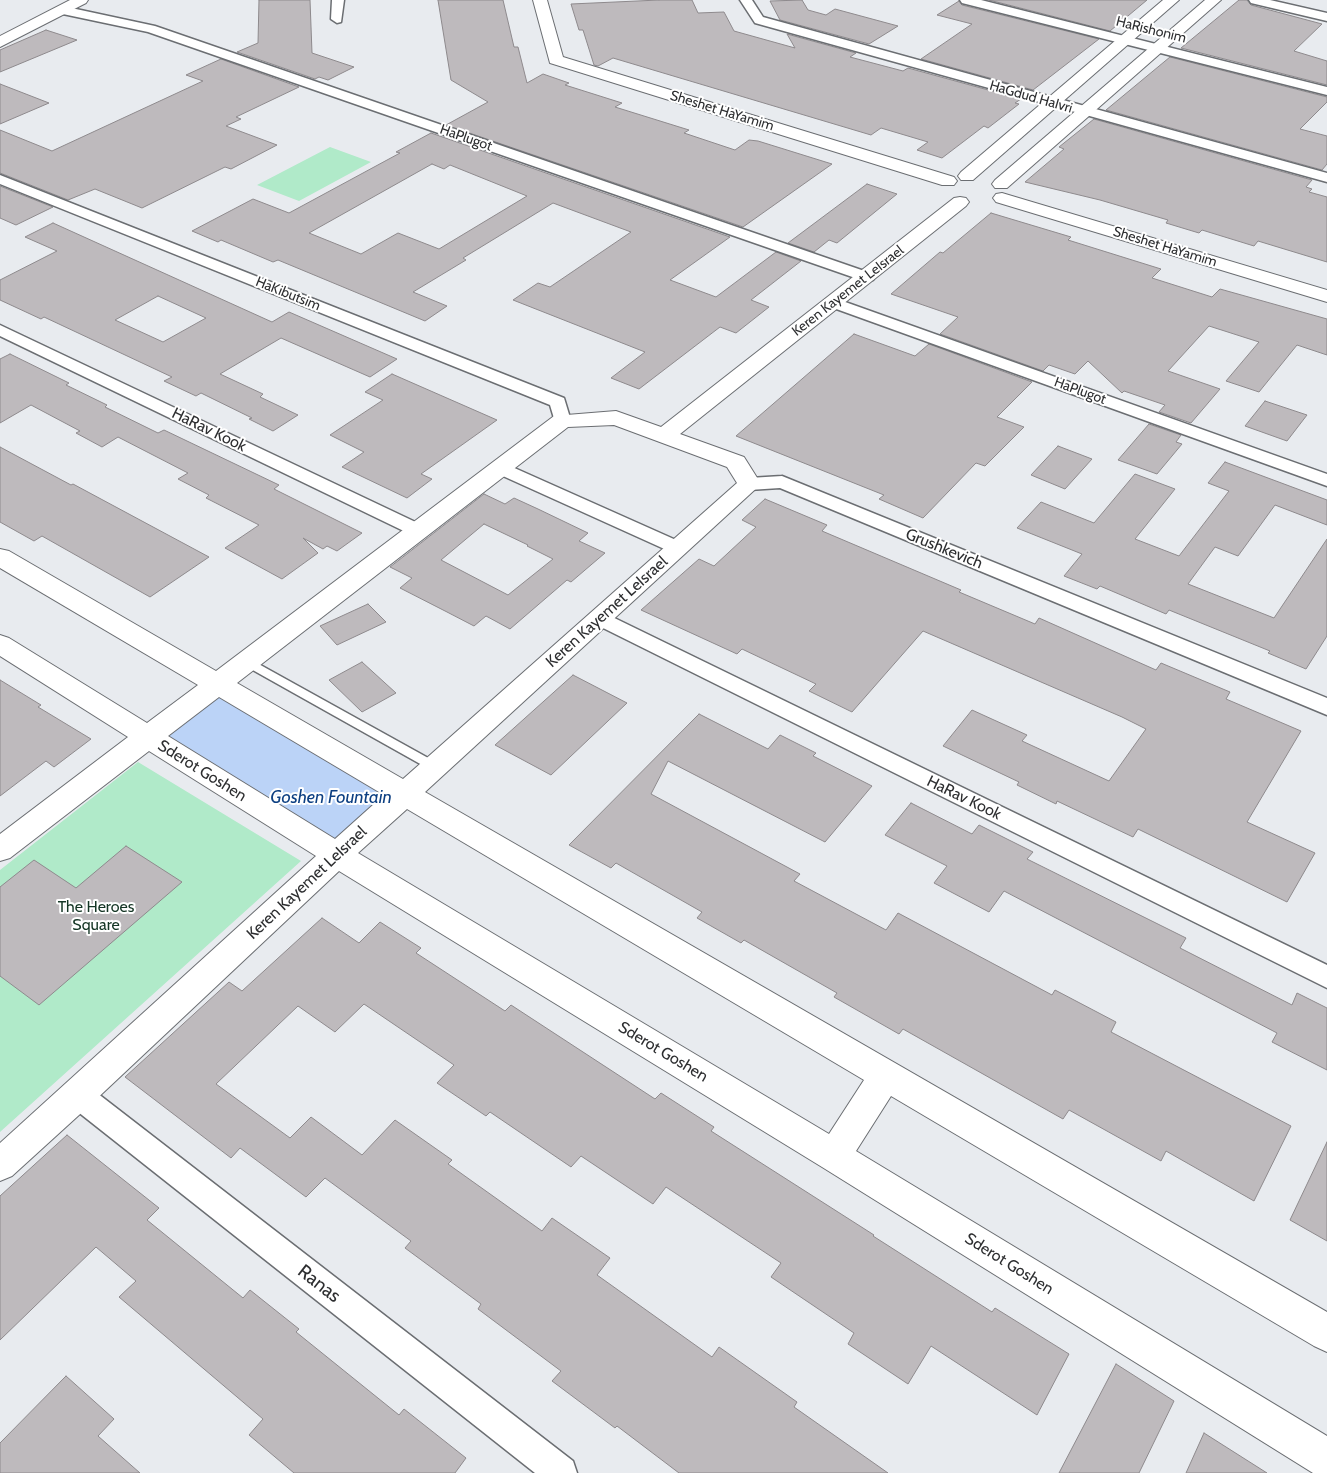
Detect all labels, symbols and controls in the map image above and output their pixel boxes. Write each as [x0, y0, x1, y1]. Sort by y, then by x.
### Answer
street label: HaRishonim [1114, 13, 1188, 47]
street label: HaGdud HaIvri [988, 77, 1074, 117]
street label: Sheshet HaYamim [668, 87, 776, 135]
street label: HaPlugot [438, 121, 494, 155]
street label: Sheshet HaYamim [1111, 223, 1219, 271]
street label: Keren Kayemet LeIsrael [789, 242, 907, 340]
street label: HaKibutsim [253, 273, 323, 315]
street label: HaPlugot [1052, 374, 1108, 408]
street label: HaRav Kook [169, 404, 249, 456]
street label: Grushkevich [903, 525, 985, 573]
street label: Keren Kayemet LeIsrael [542, 552, 672, 672]
street label: Sderot Goshen [154, 736, 250, 806]
street label: HaRav Kook [924, 772, 1004, 824]
water label: Goshen Fountain [270, 787, 392, 809]
street label: Keren Kayemet LeIsrael [243, 822, 371, 944]
park label: The Heroes Square [58, 897, 134, 935]
street label: Sderot Goshen [615, 1018, 711, 1086]
street label: Sderot Goshen [961, 1229, 1057, 1299]
street label: Ranas [293, 1260, 345, 1308]

